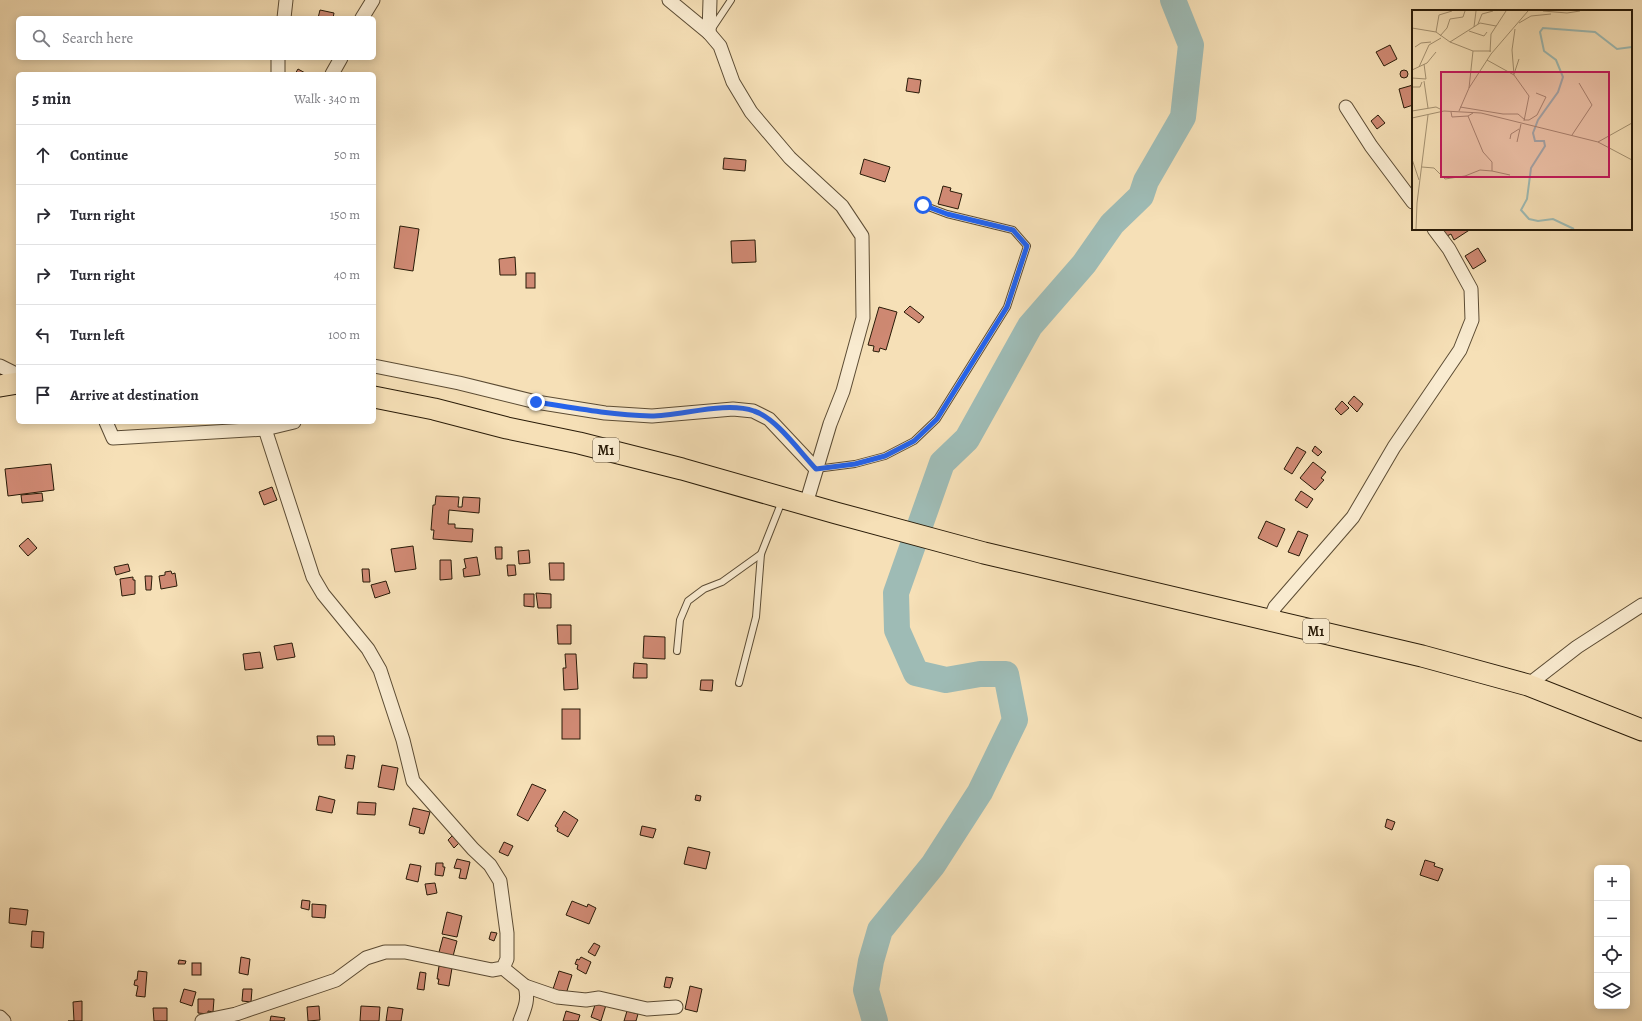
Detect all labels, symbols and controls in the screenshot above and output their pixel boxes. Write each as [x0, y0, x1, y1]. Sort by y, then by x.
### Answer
inset map [1412, 10, 1632, 230]
search box [16, 16, 376, 60]
icon: search [30, 27, 52, 49]
text: Search here [62, 28, 133, 48]
text: 5 min [32, 87, 71, 110]
text: Walk · 340 m [294, 90, 360, 107]
icon: ahead [32, 144, 54, 166]
text: Continue [70, 145, 128, 165]
text: 50 m [334, 146, 360, 163]
route start [914, 196, 932, 214]
icon: right [32, 204, 54, 226]
text: Turn right [70, 205, 135, 225]
text: 150 m [330, 206, 360, 223]
icon: right [32, 264, 54, 286]
text: Turn right [70, 265, 135, 285]
text: 40 m [334, 266, 360, 283]
icon: left [32, 324, 54, 346]
text: Turn left [70, 325, 125, 345]
text: 100 m [328, 326, 360, 343]
icon: arrive [32, 384, 54, 406]
text: Arrive at destination [70, 385, 199, 405]
route end [527, 393, 545, 411]
road number: M1 [593, 438, 619, 462]
road number: M1 [1303, 619, 1329, 643]
map controls [1594, 865, 1630, 1009]
button: + [1594, 865, 1630, 901]
button: − [1594, 901, 1630, 937]
button: locate [1594, 937, 1630, 973]
button: layers [1594, 973, 1630, 1009]

